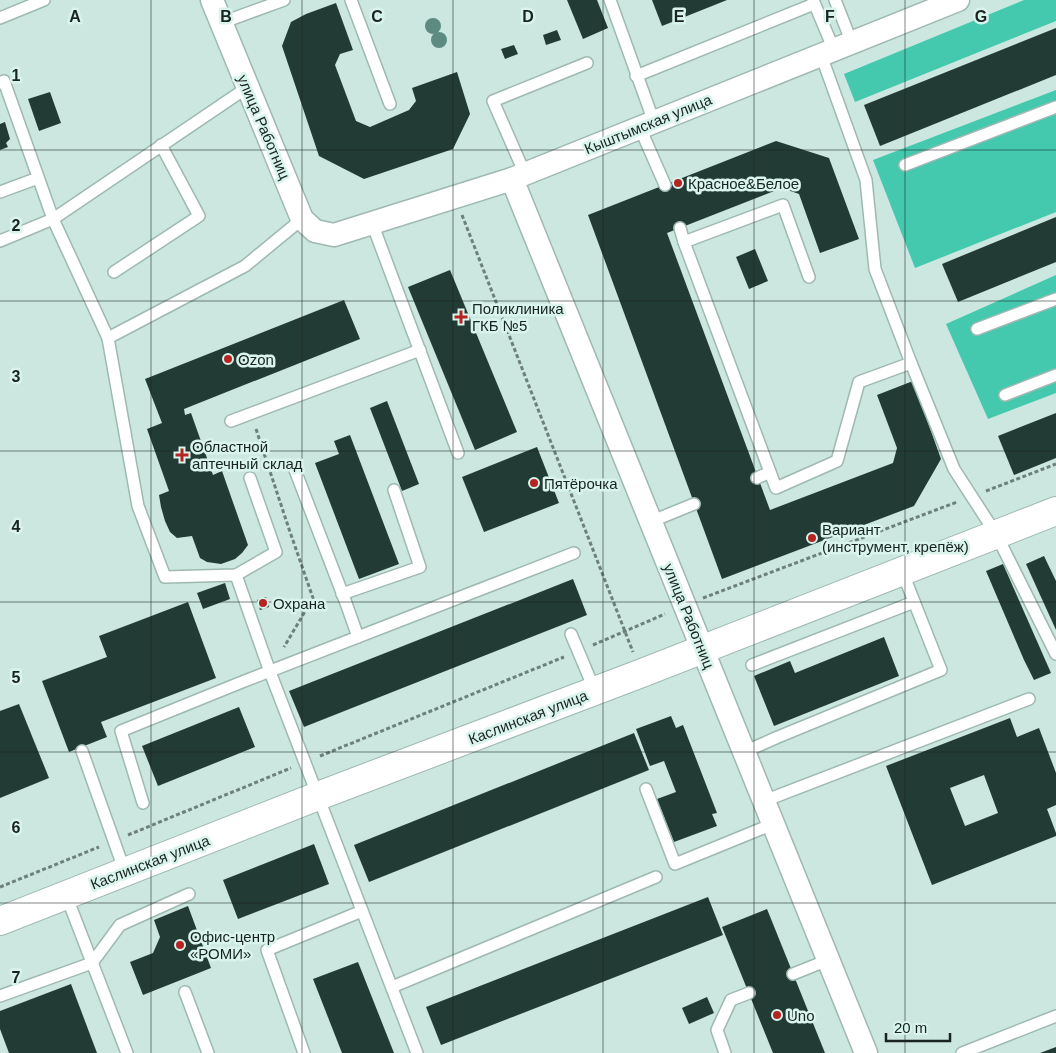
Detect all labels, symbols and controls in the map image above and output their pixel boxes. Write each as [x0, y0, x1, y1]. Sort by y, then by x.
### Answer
text: A [69, 8, 81, 25]
text: B [220, 8, 232, 25]
text: C [371, 8, 383, 25]
text: D [522, 8, 534, 25]
text: E [674, 8, 685, 25]
text: F [825, 8, 835, 25]
text: G [975, 8, 987, 25]
text: 1 [12, 67, 21, 84]
street label: улица Работниц [234, 72, 294, 182]
street label: Кыштымская улица [582, 90, 715, 157]
place label: Красное&Белое [688, 175, 799, 192]
marker: Красное&Белое [672, 177, 684, 189]
text: 2 [12, 217, 21, 234]
place label: Поликлиника ГКБ №5 [472, 300, 564, 334]
marker: Поликлиника ГКБ №5 [454, 310, 468, 324]
place label: Ozon [238, 351, 274, 368]
marker: Ozon [222, 353, 234, 365]
text: 3 [12, 368, 21, 385]
place label: Областной аптечный склад [192, 438, 303, 472]
marker: Областной аптечный склад [176, 449, 188, 461]
place label: Пятёрочка [544, 475, 618, 492]
marker: Пятёрочка [528, 477, 540, 489]
text: 4 [12, 518, 21, 535]
place label: Вариант (инструмент, крепёж) [822, 521, 969, 555]
marker: Вариант (инструмент, крепёж) [806, 532, 818, 544]
street label: улица Работниц [660, 561, 718, 671]
place label: Охрана [273, 595, 326, 612]
marker: Охрана [257, 597, 269, 609]
text: 5 [12, 669, 21, 686]
street label: Каслинская улица [466, 686, 591, 748]
text: 6 [12, 819, 21, 836]
street label: Каслинская улица [88, 831, 213, 893]
place label: Офис-центр «РОМИ» [190, 928, 275, 962]
marker: Офис-центр «РОМИ» [174, 939, 186, 951]
text: 7 [12, 969, 21, 986]
place label: Uno [787, 1007, 815, 1024]
marker: Uno [771, 1009, 783, 1021]
scale bar [886, 1010, 950, 1042]
text: 20 m [894, 1019, 927, 1036]

